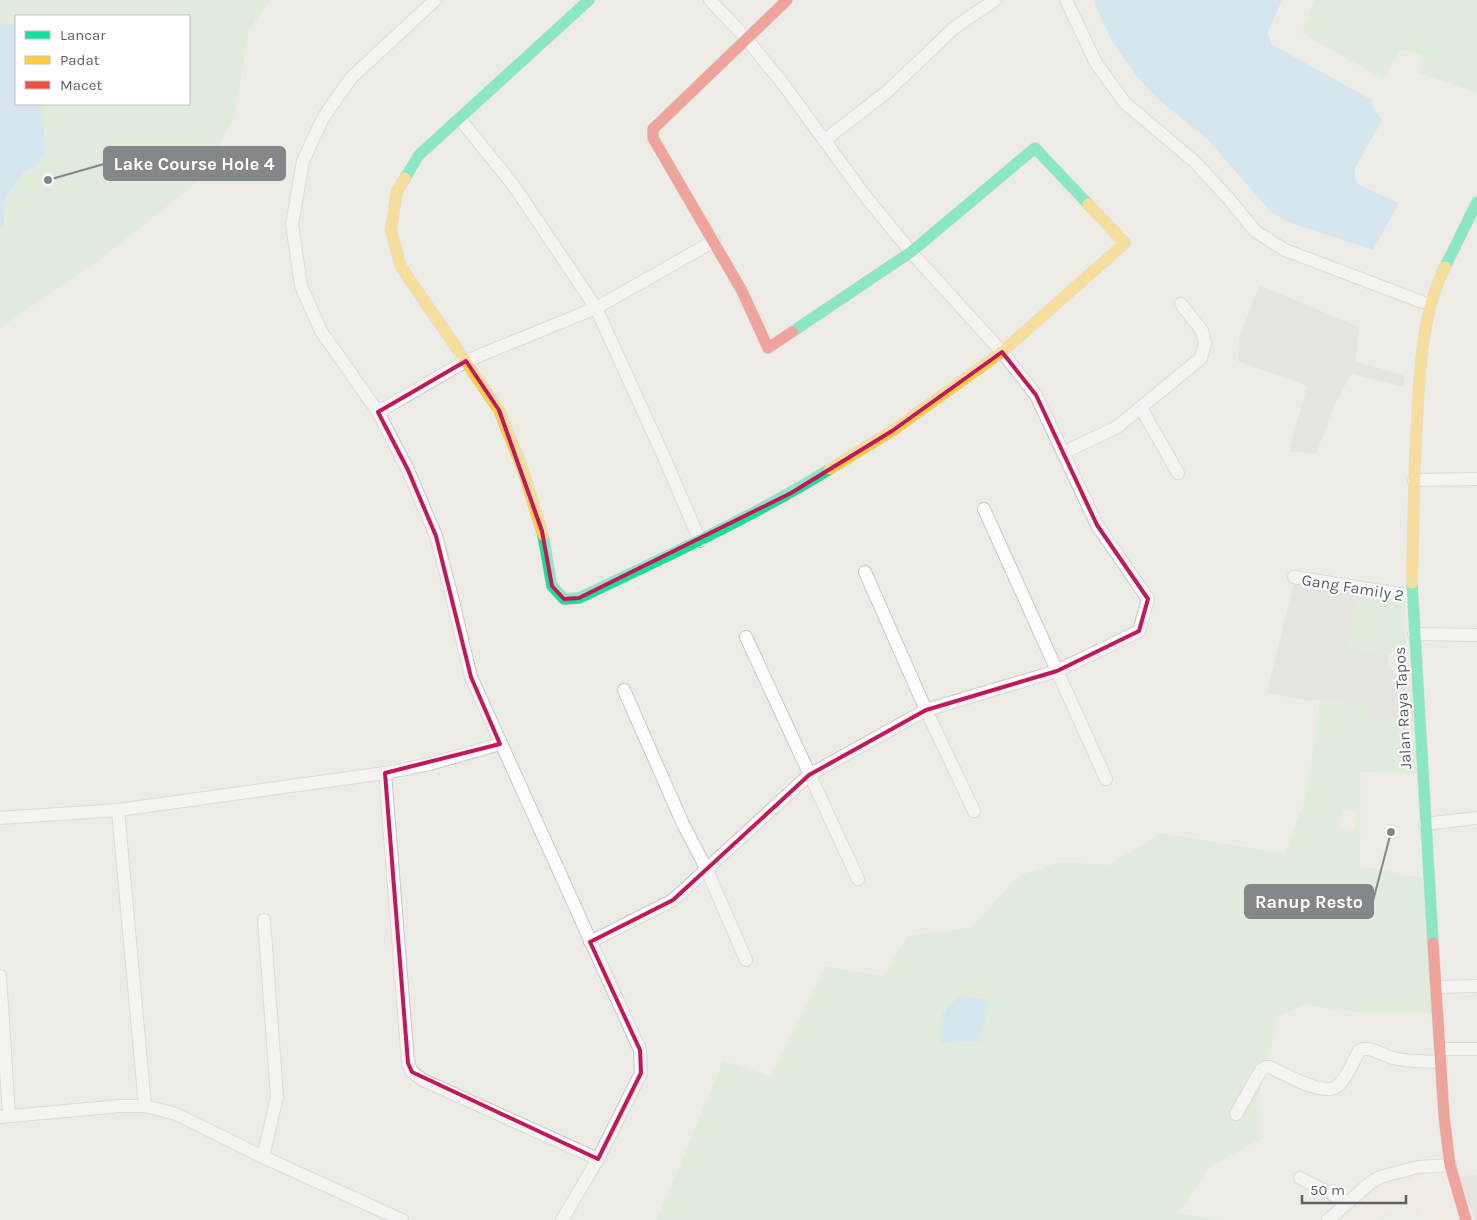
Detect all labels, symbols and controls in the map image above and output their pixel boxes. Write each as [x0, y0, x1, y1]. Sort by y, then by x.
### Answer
legend [15, 15, 190, 105]
text: Lancar [60, 26, 106, 44]
text: Padat [60, 51, 100, 69]
text: Macet [60, 76, 102, 94]
callout: Lake Course Hole 4 [104, 147, 285, 180]
text: Lake Course Hole 4 [114, 153, 275, 175]
street label: Gang Family 2 [1300, 570, 1405, 605]
street label: Jalan Raya Tapos [1390, 646, 1415, 770]
callout: Ranup Resto [1245, 885, 1373, 918]
text: Ranup Resto [1255, 891, 1363, 913]
scale bar [1302, 1172, 1406, 1204]
text: 50 m [1310, 1181, 1345, 1199]

